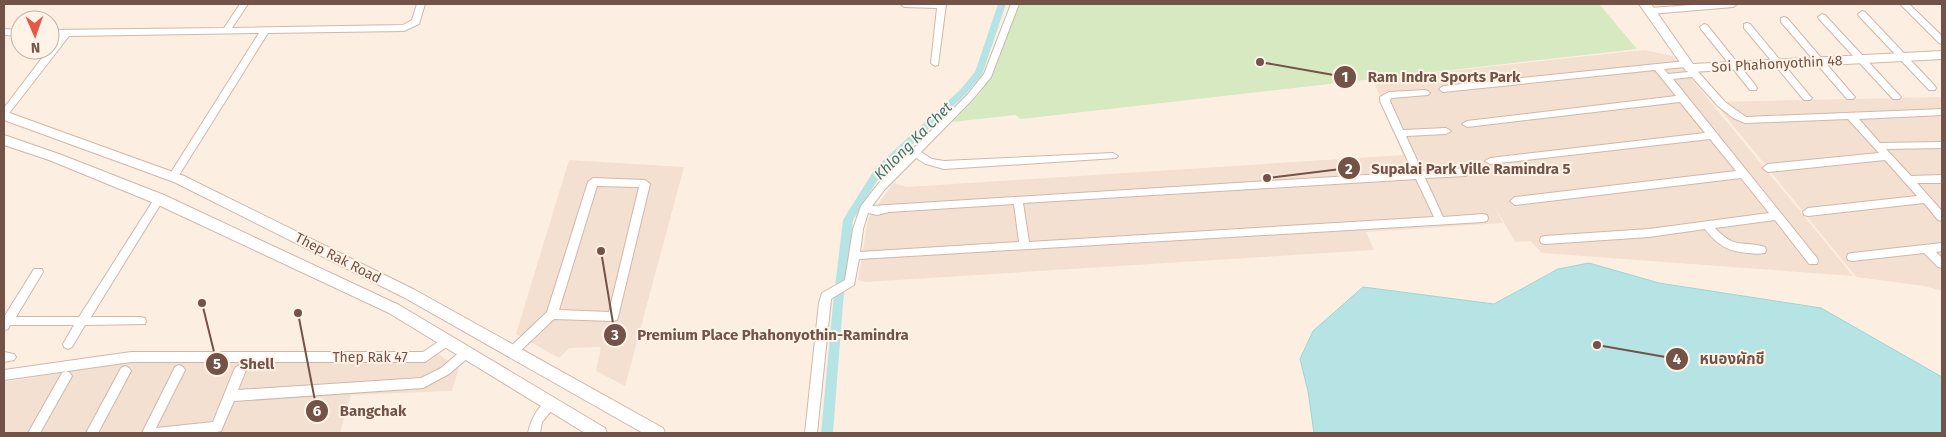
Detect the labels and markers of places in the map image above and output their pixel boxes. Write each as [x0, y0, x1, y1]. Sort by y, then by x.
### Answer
callout: Ram Indra Sports Park [1333, 62, 1530, 92]
callout: Supalai Park Ville Ramindra 5 [1336, 153, 1581, 183]
callout: Premium Place Phahonyothin-Ramindra [602, 320, 919, 350]
callout: หนองผักชี [1664, 344, 1774, 374]
callout: Shell [204, 349, 284, 379]
callout: Bangchak [305, 396, 416, 426]

